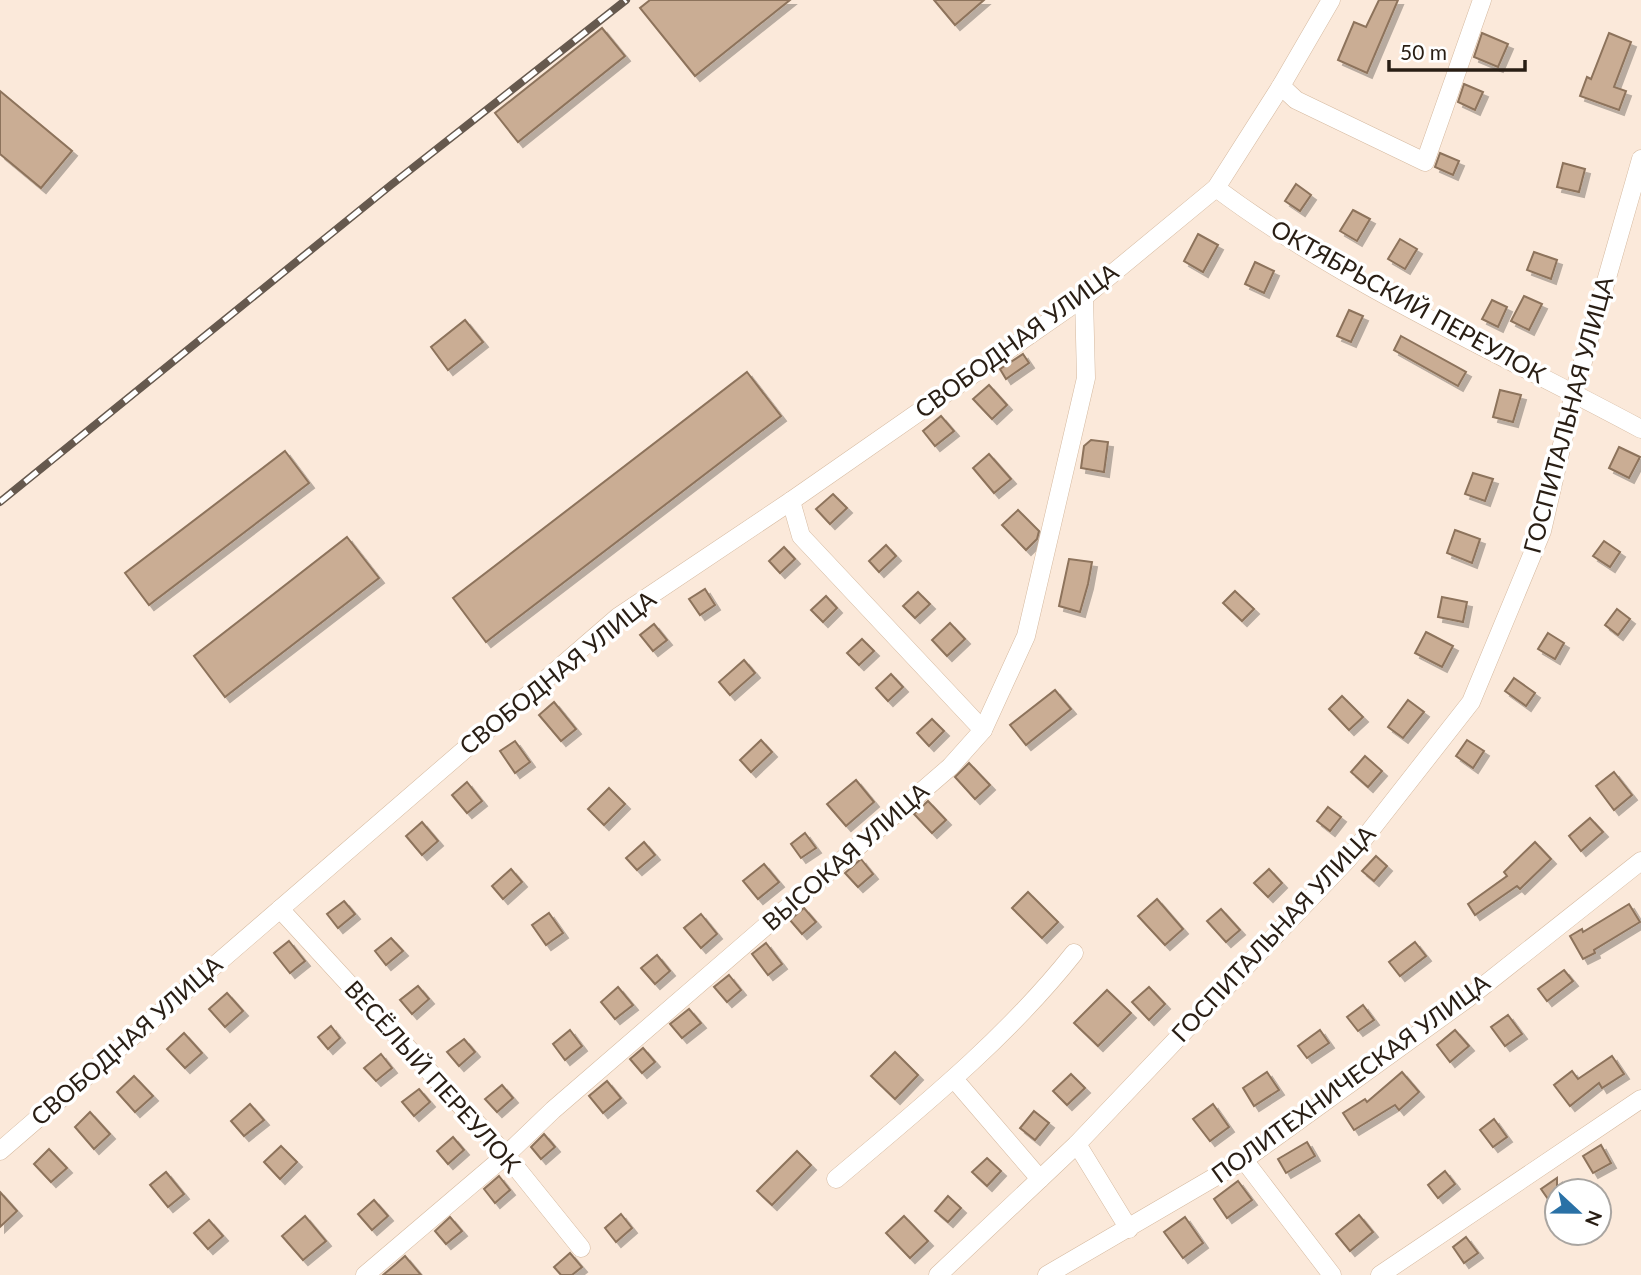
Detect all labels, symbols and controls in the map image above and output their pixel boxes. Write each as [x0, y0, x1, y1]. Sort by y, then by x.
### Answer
scale bar [1389, 28, 1526, 72]
text: 50 m [1400, 39, 1447, 64]
street label: ОКТЯБРЬСКИЙ ПЕРЕУЛОК [1266, 213, 1551, 388]
street label: СВОБОДНАЯ УЛИЦА [909, 256, 1124, 423]
street label: ГОСПИТАЛЬНАЯ УЛИЦА [1517, 272, 1619, 556]
street label: СВОБОДНАЯ УЛИЦА [453, 583, 662, 760]
street label: ВЫСОКАЯ УЛИЦА [756, 775, 935, 936]
street label: ГОСПИТАЛЬНАЯ УЛИЦА [1165, 818, 1381, 1047]
street label: СВОБОДНАЯ УЛИЦА [24, 948, 228, 1131]
street label: ПОЛИТЕХНИЧЕСКАЯ УЛИЦА [1205, 967, 1495, 1188]
street label: ВЕСЁЛЫЙ ПЕРЕУЛОК [339, 974, 527, 1178]
north arrow [1543, 1177, 1613, 1247]
text: N [1581, 1207, 1608, 1230]

